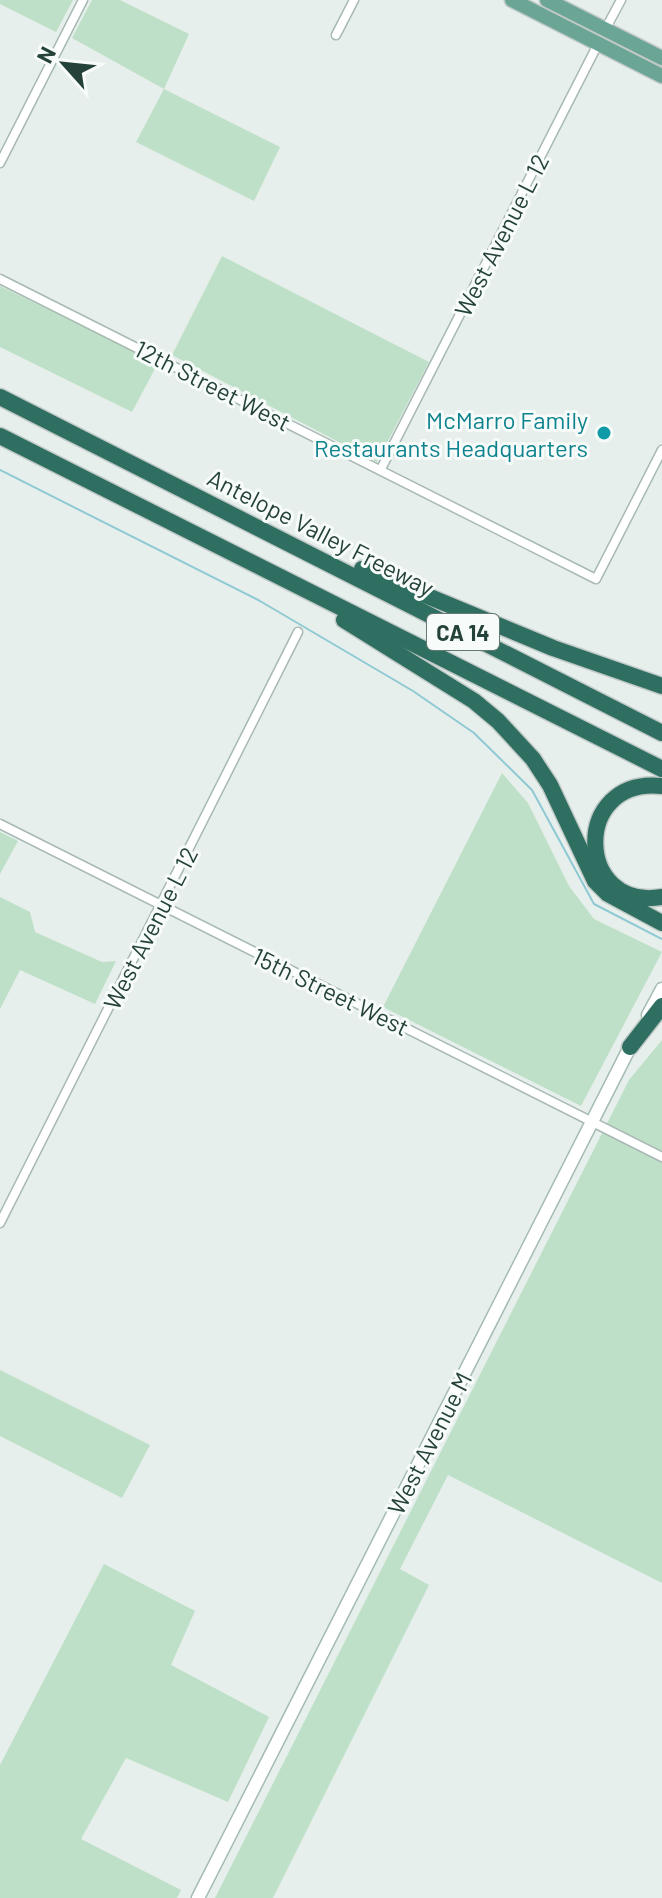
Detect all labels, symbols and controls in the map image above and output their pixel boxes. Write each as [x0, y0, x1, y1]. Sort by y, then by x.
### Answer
north arrow [24, 24, 104, 104]
text: N [30, 42, 60, 67]
street label: West Avenue L 12 [448, 149, 554, 321]
street label: 12th Street West [130, 333, 296, 437]
place label: McMarro Family Restaurants Headquarters [314, 405, 588, 462]
marker: McMarro Family Restaurants Headquarters [595, 424, 613, 442]
street label: Antelope Valley Freeway [203, 462, 439, 602]
road number: CA 14 [427, 614, 499, 650]
street label: West Avenue L 12 [97, 842, 203, 1014]
street label: 15th Street West [248, 941, 414, 1041]
street label: West Avenue M [381, 1367, 477, 1519]

